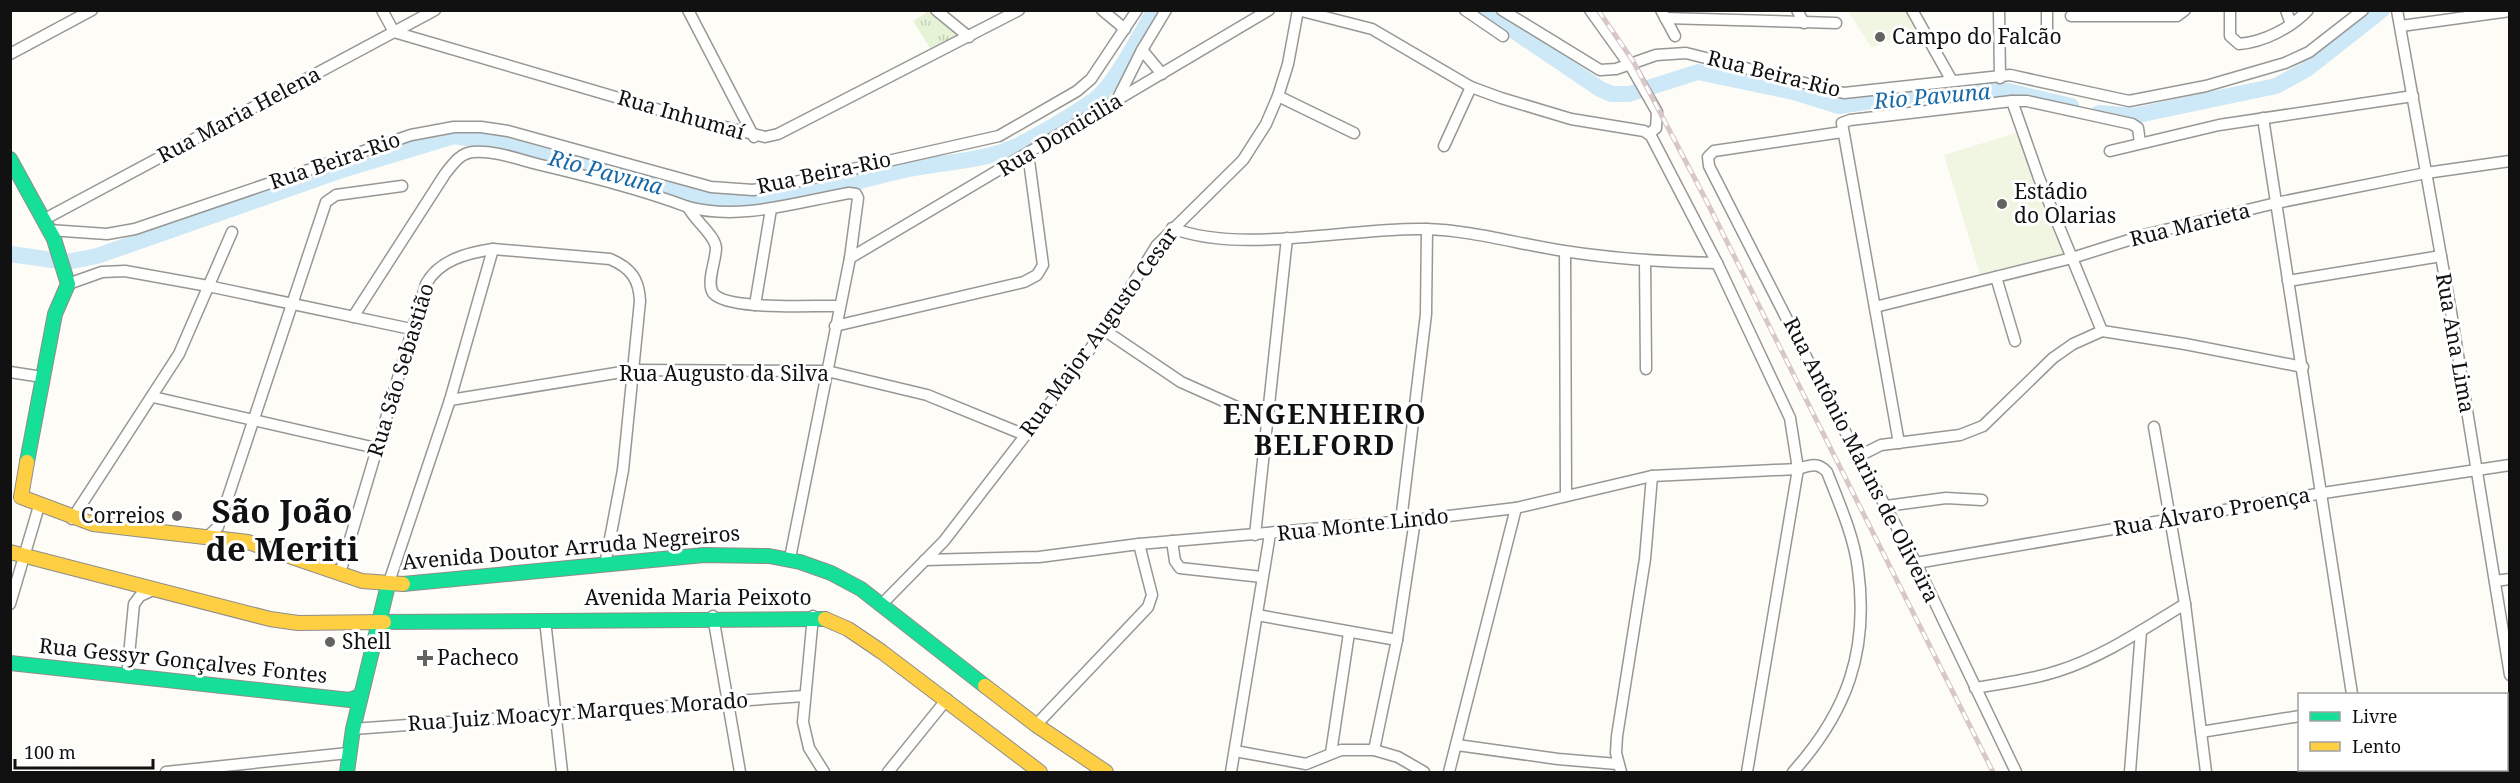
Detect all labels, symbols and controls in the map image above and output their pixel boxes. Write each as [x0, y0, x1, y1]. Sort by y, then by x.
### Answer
place label: Campo do Falcão [1892, 22, 2062, 50]
marker: Campo do Falcão [1873, 30, 1887, 44]
street label: Rua Beira-Rio [1705, 43, 1844, 103]
street label: Rua Maria Helena [152, 59, 325, 169]
water label: Rio Pavuna [1871, 75, 1992, 115]
street label: Rua Inhumaí [615, 83, 748, 146]
street label: Rua Domicilia [992, 86, 1127, 182]
street label: Rua Beira-Rio [266, 125, 404, 196]
water label: Rio Pavuna [545, 141, 667, 201]
street label: Rua Beira-Rio [754, 144, 893, 200]
place label: Estádio do Olarias [2014, 177, 2116, 229]
street label: Rua Marieta [2127, 196, 2253, 252]
marker: Estádio do Olarias [1995, 197, 2009, 211]
street label: Rua Major Augusto Cesar [1013, 221, 1184, 441]
street label: Rua Ana Lima [2430, 271, 2482, 415]
street label: Rua São Sebastião [360, 279, 440, 460]
street label: Rua Antônio Marins de Oliveira [1778, 312, 1946, 607]
street label: Rua Augusto da Silva [619, 359, 829, 387]
district label: ENGENHEIRO BELFORD [1223, 395, 1427, 463]
street label: Rua Álvaro Proença [2112, 480, 2312, 542]
district label: São João de Meriti [205, 488, 359, 571]
place label: Correios [81, 501, 165, 529]
street label: Rua Monte Lindo [1276, 501, 1450, 547]
marker: Correios [170, 509, 184, 523]
street label: Avenida Doutor Arruda Negreiros [401, 518, 741, 576]
street label: Avenida Maria Peixoto [584, 583, 812, 611]
place label: Shell [342, 627, 392, 655]
street label: Rua Gessyr Gonçalves Fontes [38, 631, 329, 689]
marker: Shell [323, 635, 337, 649]
place label: Pacheco [437, 643, 519, 671]
marker: Pacheco [418, 651, 432, 665]
street label: Rua Juiz Moacyr Marques Morado [407, 685, 749, 737]
legend [2298, 693, 2508, 771]
text: Livre [2352, 704, 2398, 728]
scale bar [15, 732, 153, 770]
text: Lento [2352, 734, 2401, 758]
text: 100 m [24, 740, 76, 764]

